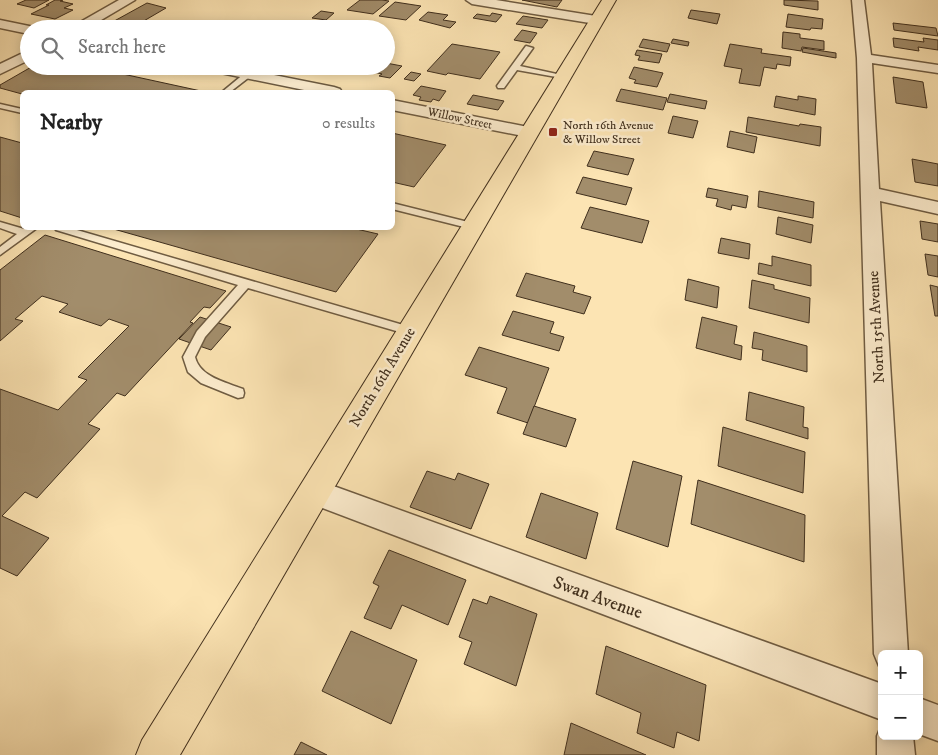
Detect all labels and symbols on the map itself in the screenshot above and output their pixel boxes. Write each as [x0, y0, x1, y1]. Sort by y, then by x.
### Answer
street label: Willow Street [425, 104, 494, 133]
place label: North 16th Avenue & Willow Street [563, 118, 654, 147]
marker: North 16th Avenue & Willow Street [547, 126, 559, 138]
street label: North 15th Avenue [864, 270, 889, 384]
street label: North 16th Avenue [345, 324, 420, 431]
street label: Swan Avenue [550, 572, 645, 624]

